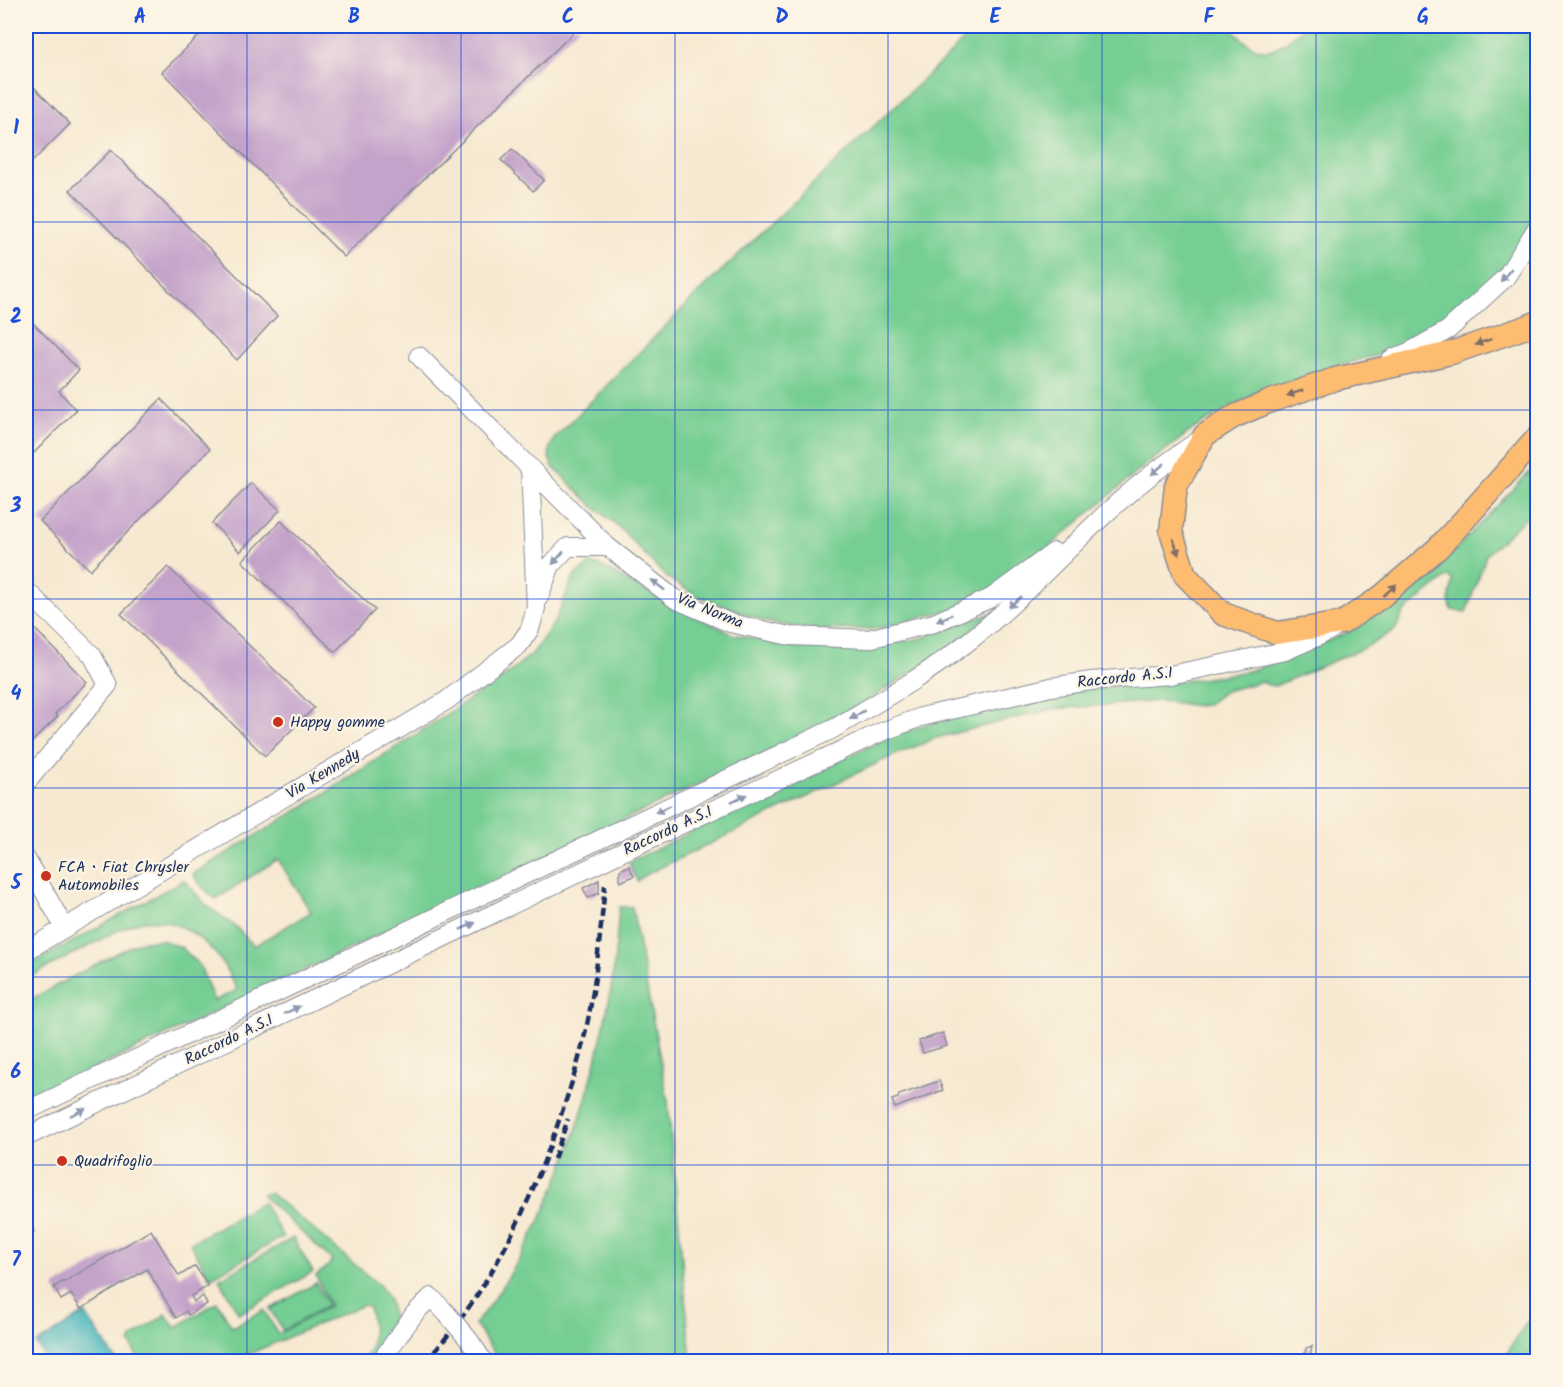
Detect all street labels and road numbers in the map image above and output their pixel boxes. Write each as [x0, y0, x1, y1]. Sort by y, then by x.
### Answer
street label: Via Norma [673, 586, 747, 636]
street label: Raccordo A.S.I [1076, 661, 1174, 695]
street label: Via Kennedy [281, 742, 365, 806]
street label: Raccordo A.S.I [619, 799, 717, 863]
street label: Raccordo A.S.I [180, 1008, 278, 1072]

